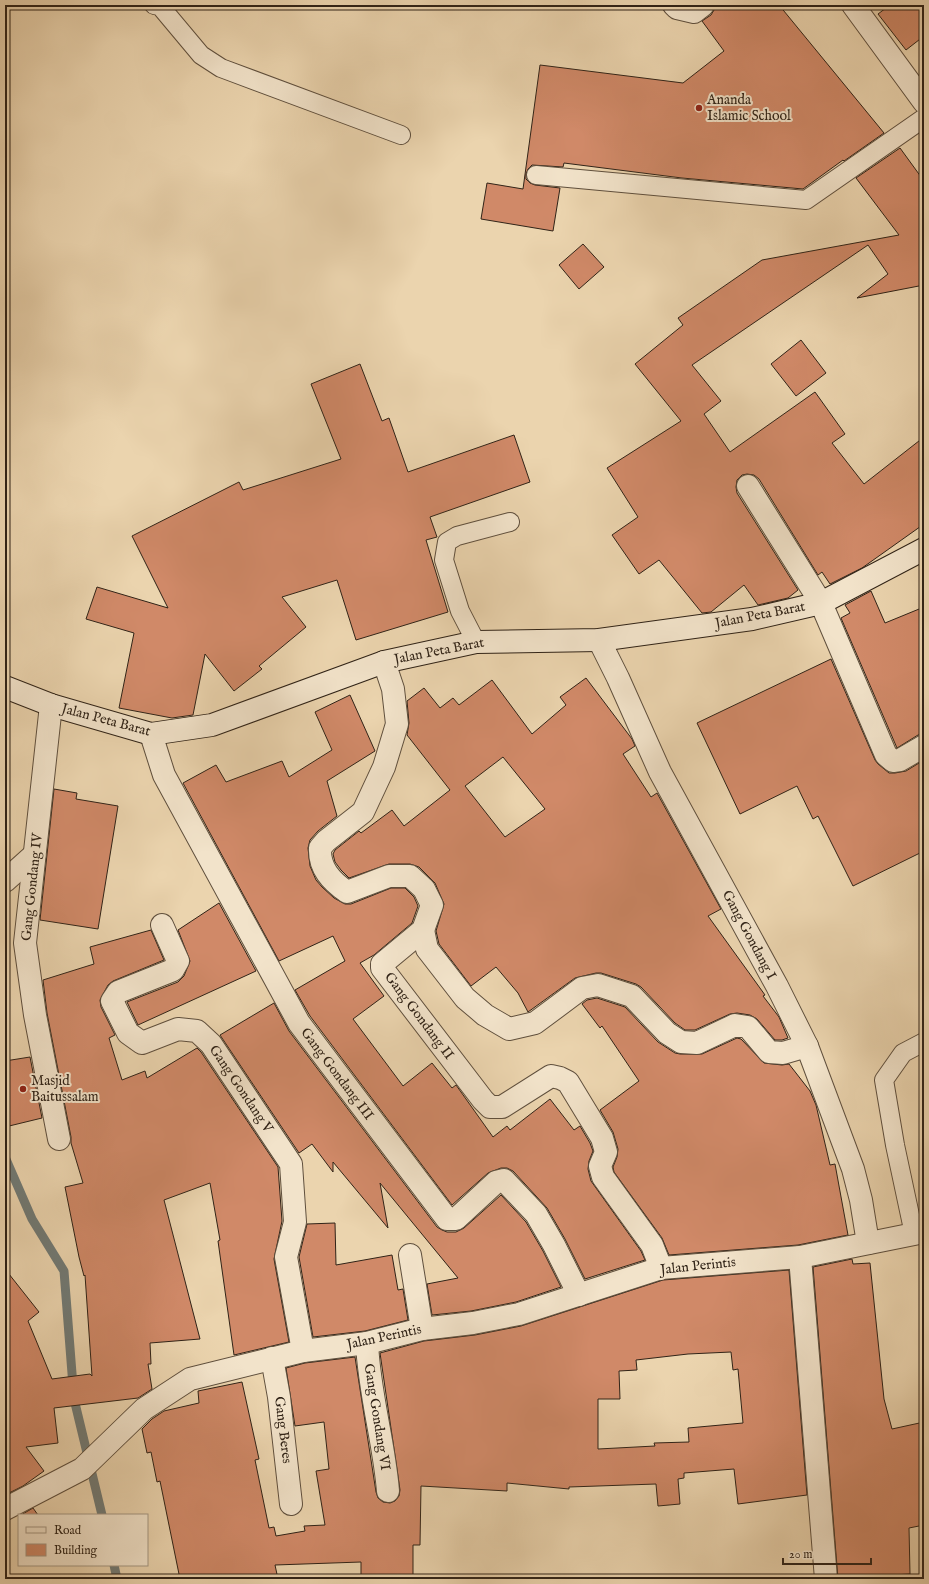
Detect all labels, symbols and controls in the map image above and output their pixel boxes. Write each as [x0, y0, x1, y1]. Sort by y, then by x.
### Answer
place label: Ananda Islamic School [706, 91, 791, 125]
marker: Ananda Islamic School [694, 103, 704, 113]
street label: Jalan Peta Barat [711, 597, 807, 633]
street label: Jalan Peta Barat [390, 633, 486, 669]
street label: Jalan Peta Barat [58, 699, 153, 741]
street label: Gang Gondang IV [17, 831, 47, 942]
street label: Gang Gondang I [718, 887, 780, 983]
street label: Gang Gondang II [380, 969, 458, 1063]
street label: Gang Gondang III [296, 1024, 378, 1124]
street label: Gang Gondang V [205, 1042, 277, 1137]
place label: Masjid Baitussalam [31, 1072, 99, 1106]
marker: Masjid Baitussalam [18, 1084, 28, 1094]
street label: Jalan Perintis [657, 1253, 737, 1279]
street label: Jalan Perintis [343, 1320, 423, 1354]
street label: Gang Gondang VI [360, 1362, 394, 1472]
street label: Gang Beres [270, 1395, 296, 1465]
legend [18, 1514, 148, 1566]
text: Road [54, 1523, 82, 1538]
scale bar [783, 1540, 871, 1566]
text: Building [54, 1543, 98, 1558]
text: 20 m [789, 1547, 812, 1562]

